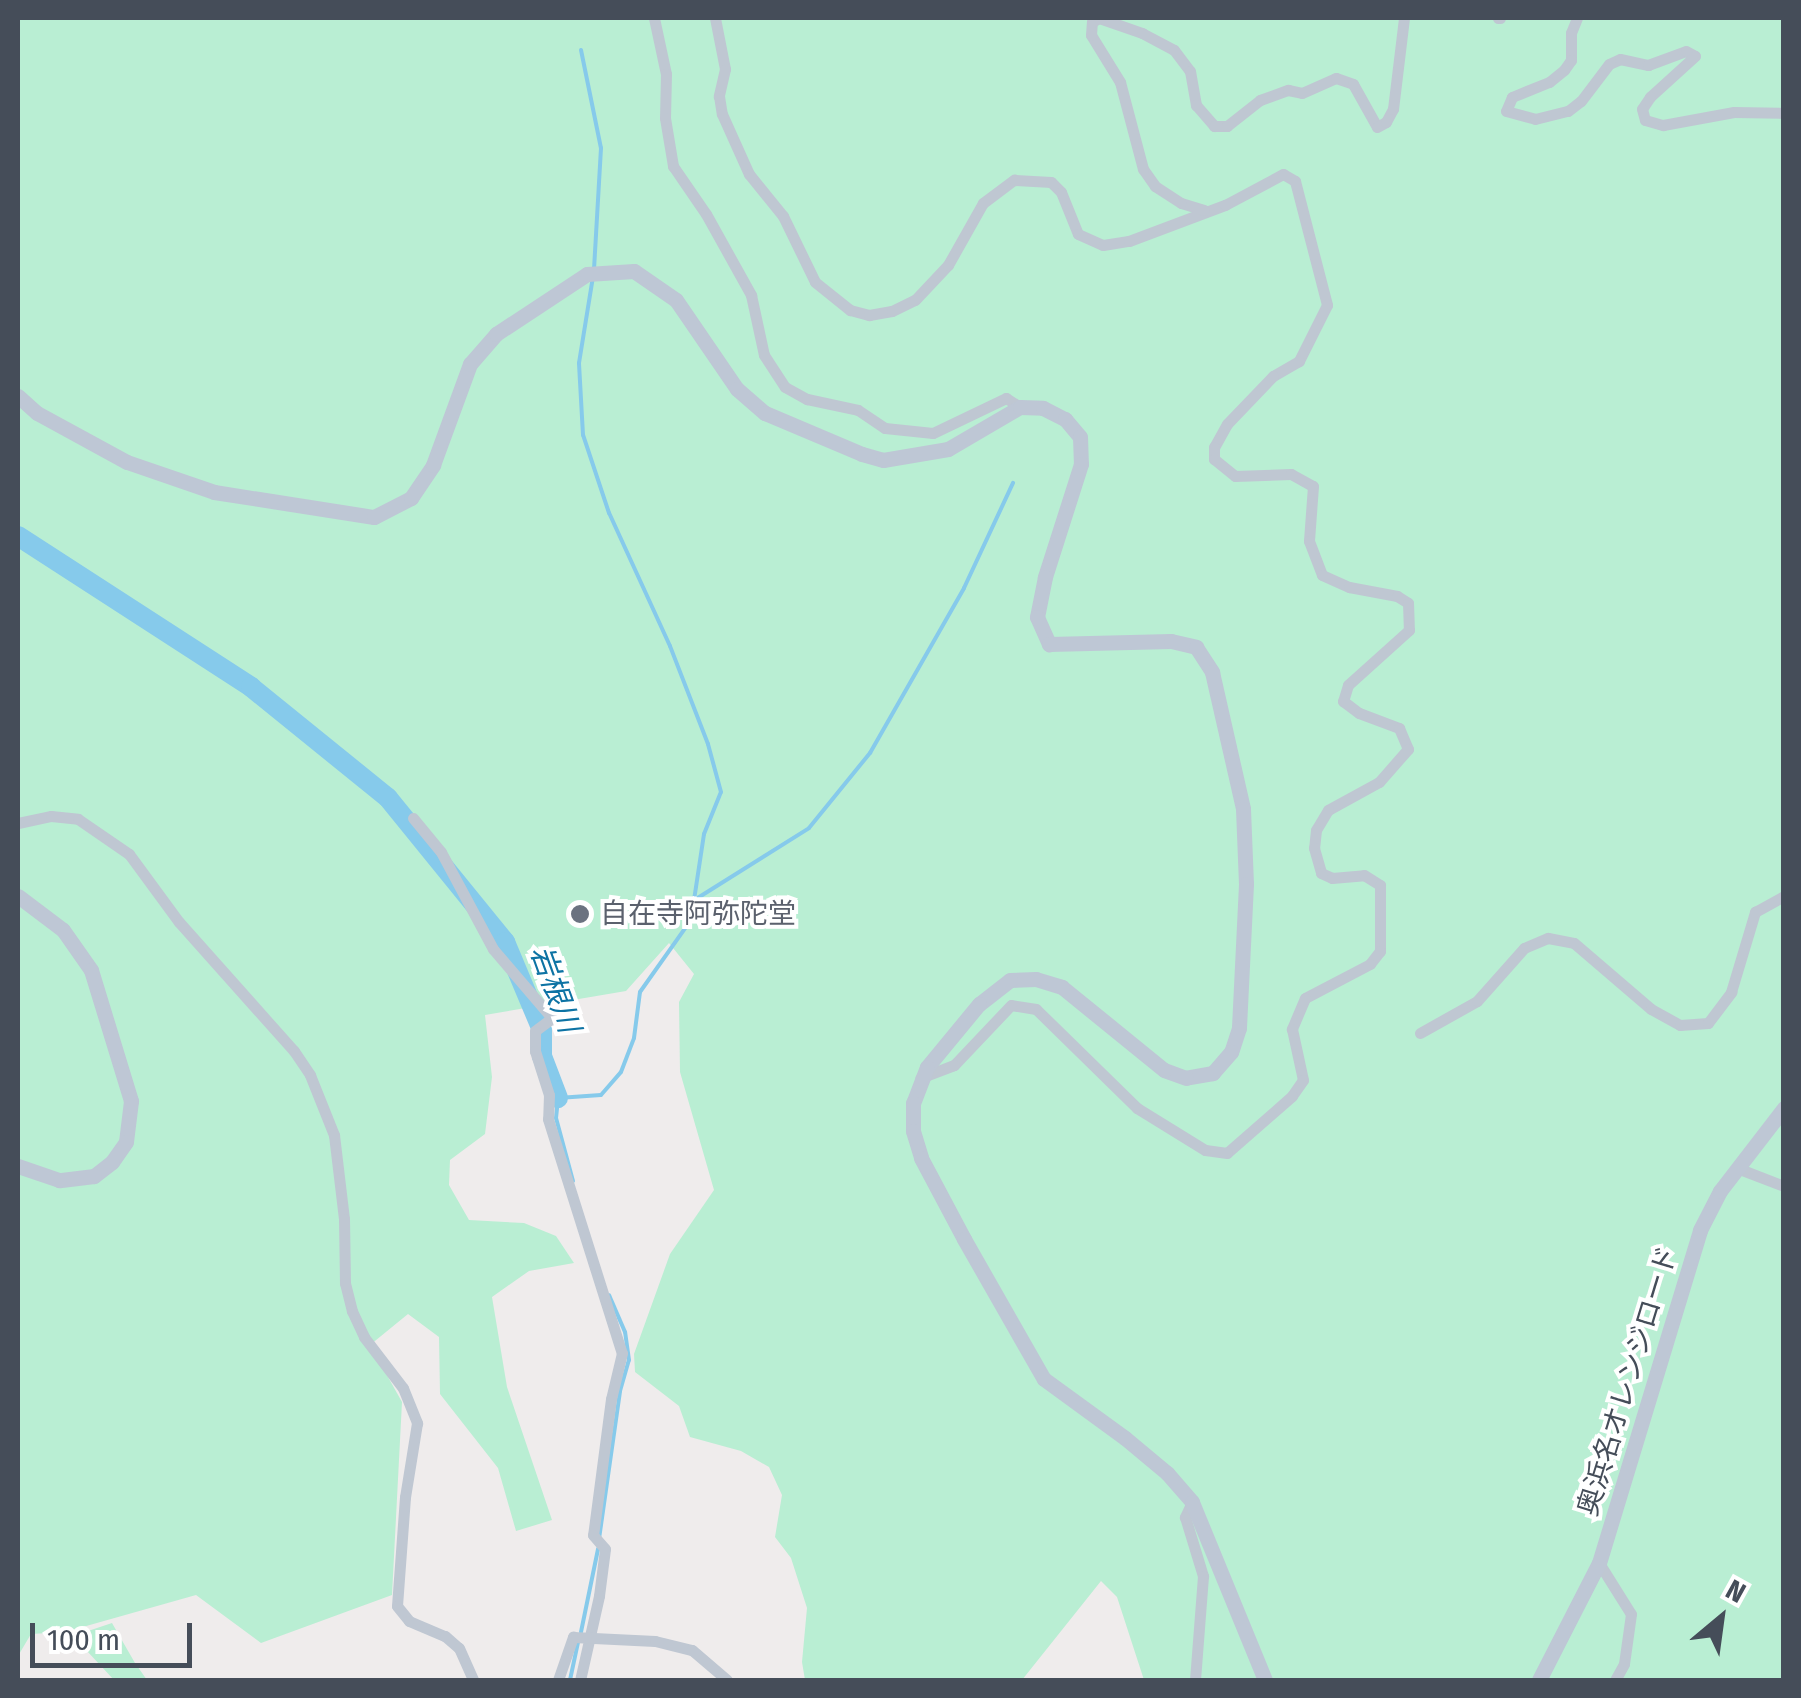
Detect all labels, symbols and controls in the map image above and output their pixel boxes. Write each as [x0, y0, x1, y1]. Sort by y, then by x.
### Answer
place label: 自在寺阿弥陀堂 [600, 897, 796, 931]
marker: 自在寺阿弥陀堂 [569, 903, 591, 925]
water label: 岩根川 [523, 941, 587, 1037]
street label: 奥浜名オレンジロード [1571, 1242, 1685, 1520]
north arrow [1671, 1568, 1771, 1668]
text: N [1720, 1573, 1751, 1610]
scale bar [35, 1603, 198, 1665]
text: 100 m [47, 1622, 120, 1658]

